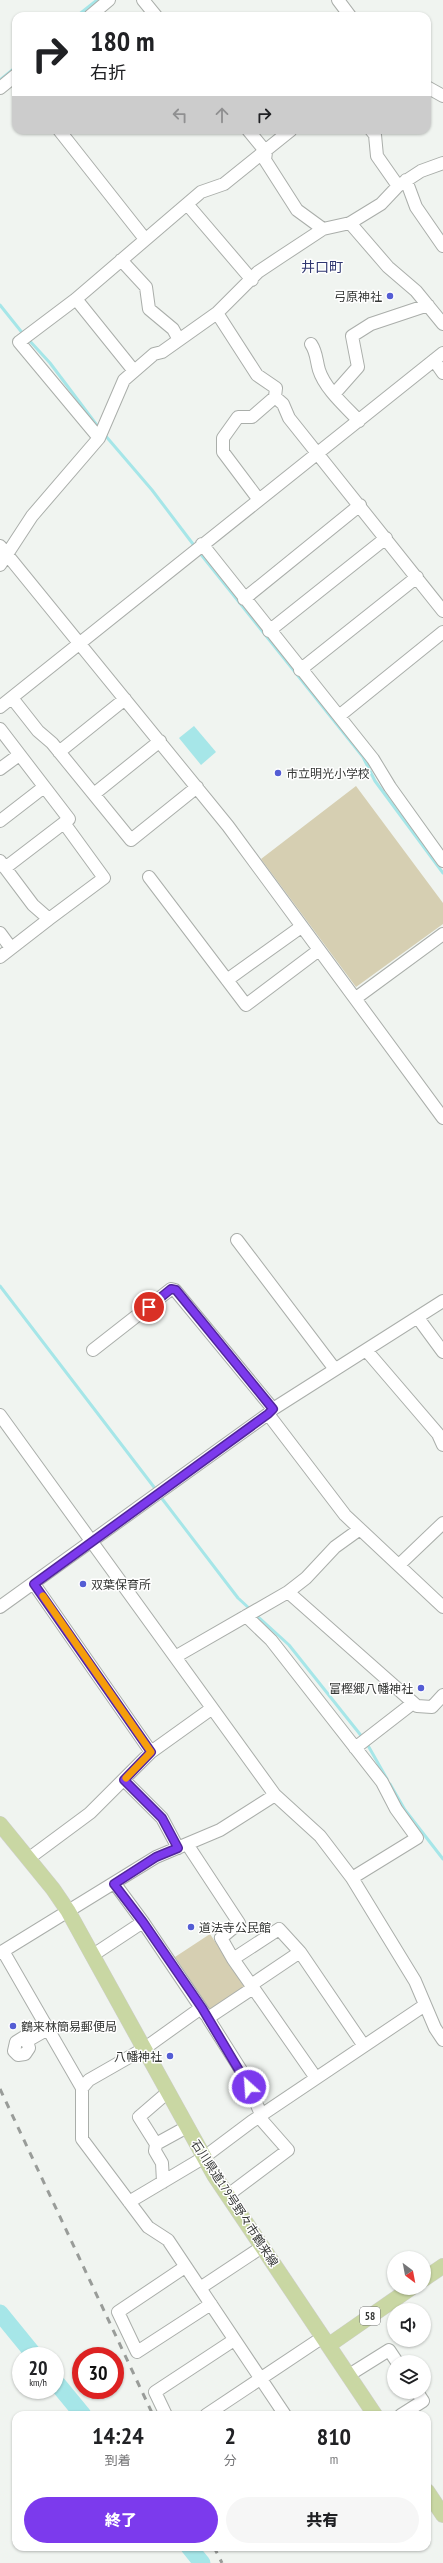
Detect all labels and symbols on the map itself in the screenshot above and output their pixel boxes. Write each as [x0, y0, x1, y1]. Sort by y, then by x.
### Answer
district label: 井口町 [301, 258, 343, 276]
place label: 弓原神社 [334, 289, 382, 304]
marker: 弓原神社 [385, 291, 395, 301]
place label: 市立明光小学校 [286, 766, 370, 781]
marker: 市立明光小学校 [273, 768, 283, 778]
pin [132, 1290, 166, 1324]
place label: 双葉保育所 [91, 1577, 151, 1592]
marker: 双葉保育所 [78, 1579, 88, 1589]
place label: 富樫郷八幡神社 [329, 1681, 413, 1696]
marker: 富樫郷八幡神社 [416, 1683, 426, 1693]
place label: 道法寺公民館 [199, 1920, 271, 1935]
marker: 道法寺公民館 [186, 1922, 196, 1932]
place label: 鶴来林簡易郵便局 [21, 2019, 117, 2034]
marker: 鶴来林簡易郵便局 [8, 2021, 18, 2031]
place label: 八幡神社 [114, 2049, 162, 2064]
marker: 八幡神社 [165, 2051, 175, 2061]
position arrow [228, 2066, 270, 2108]
street label: 石川県道179号野々市鶴来線 [188, 2137, 282, 2269]
north arrow [387, 2251, 431, 2295]
road number: 58 [360, 2307, 380, 2325]
speed limit sign: 30 [72, 2347, 124, 2399]

